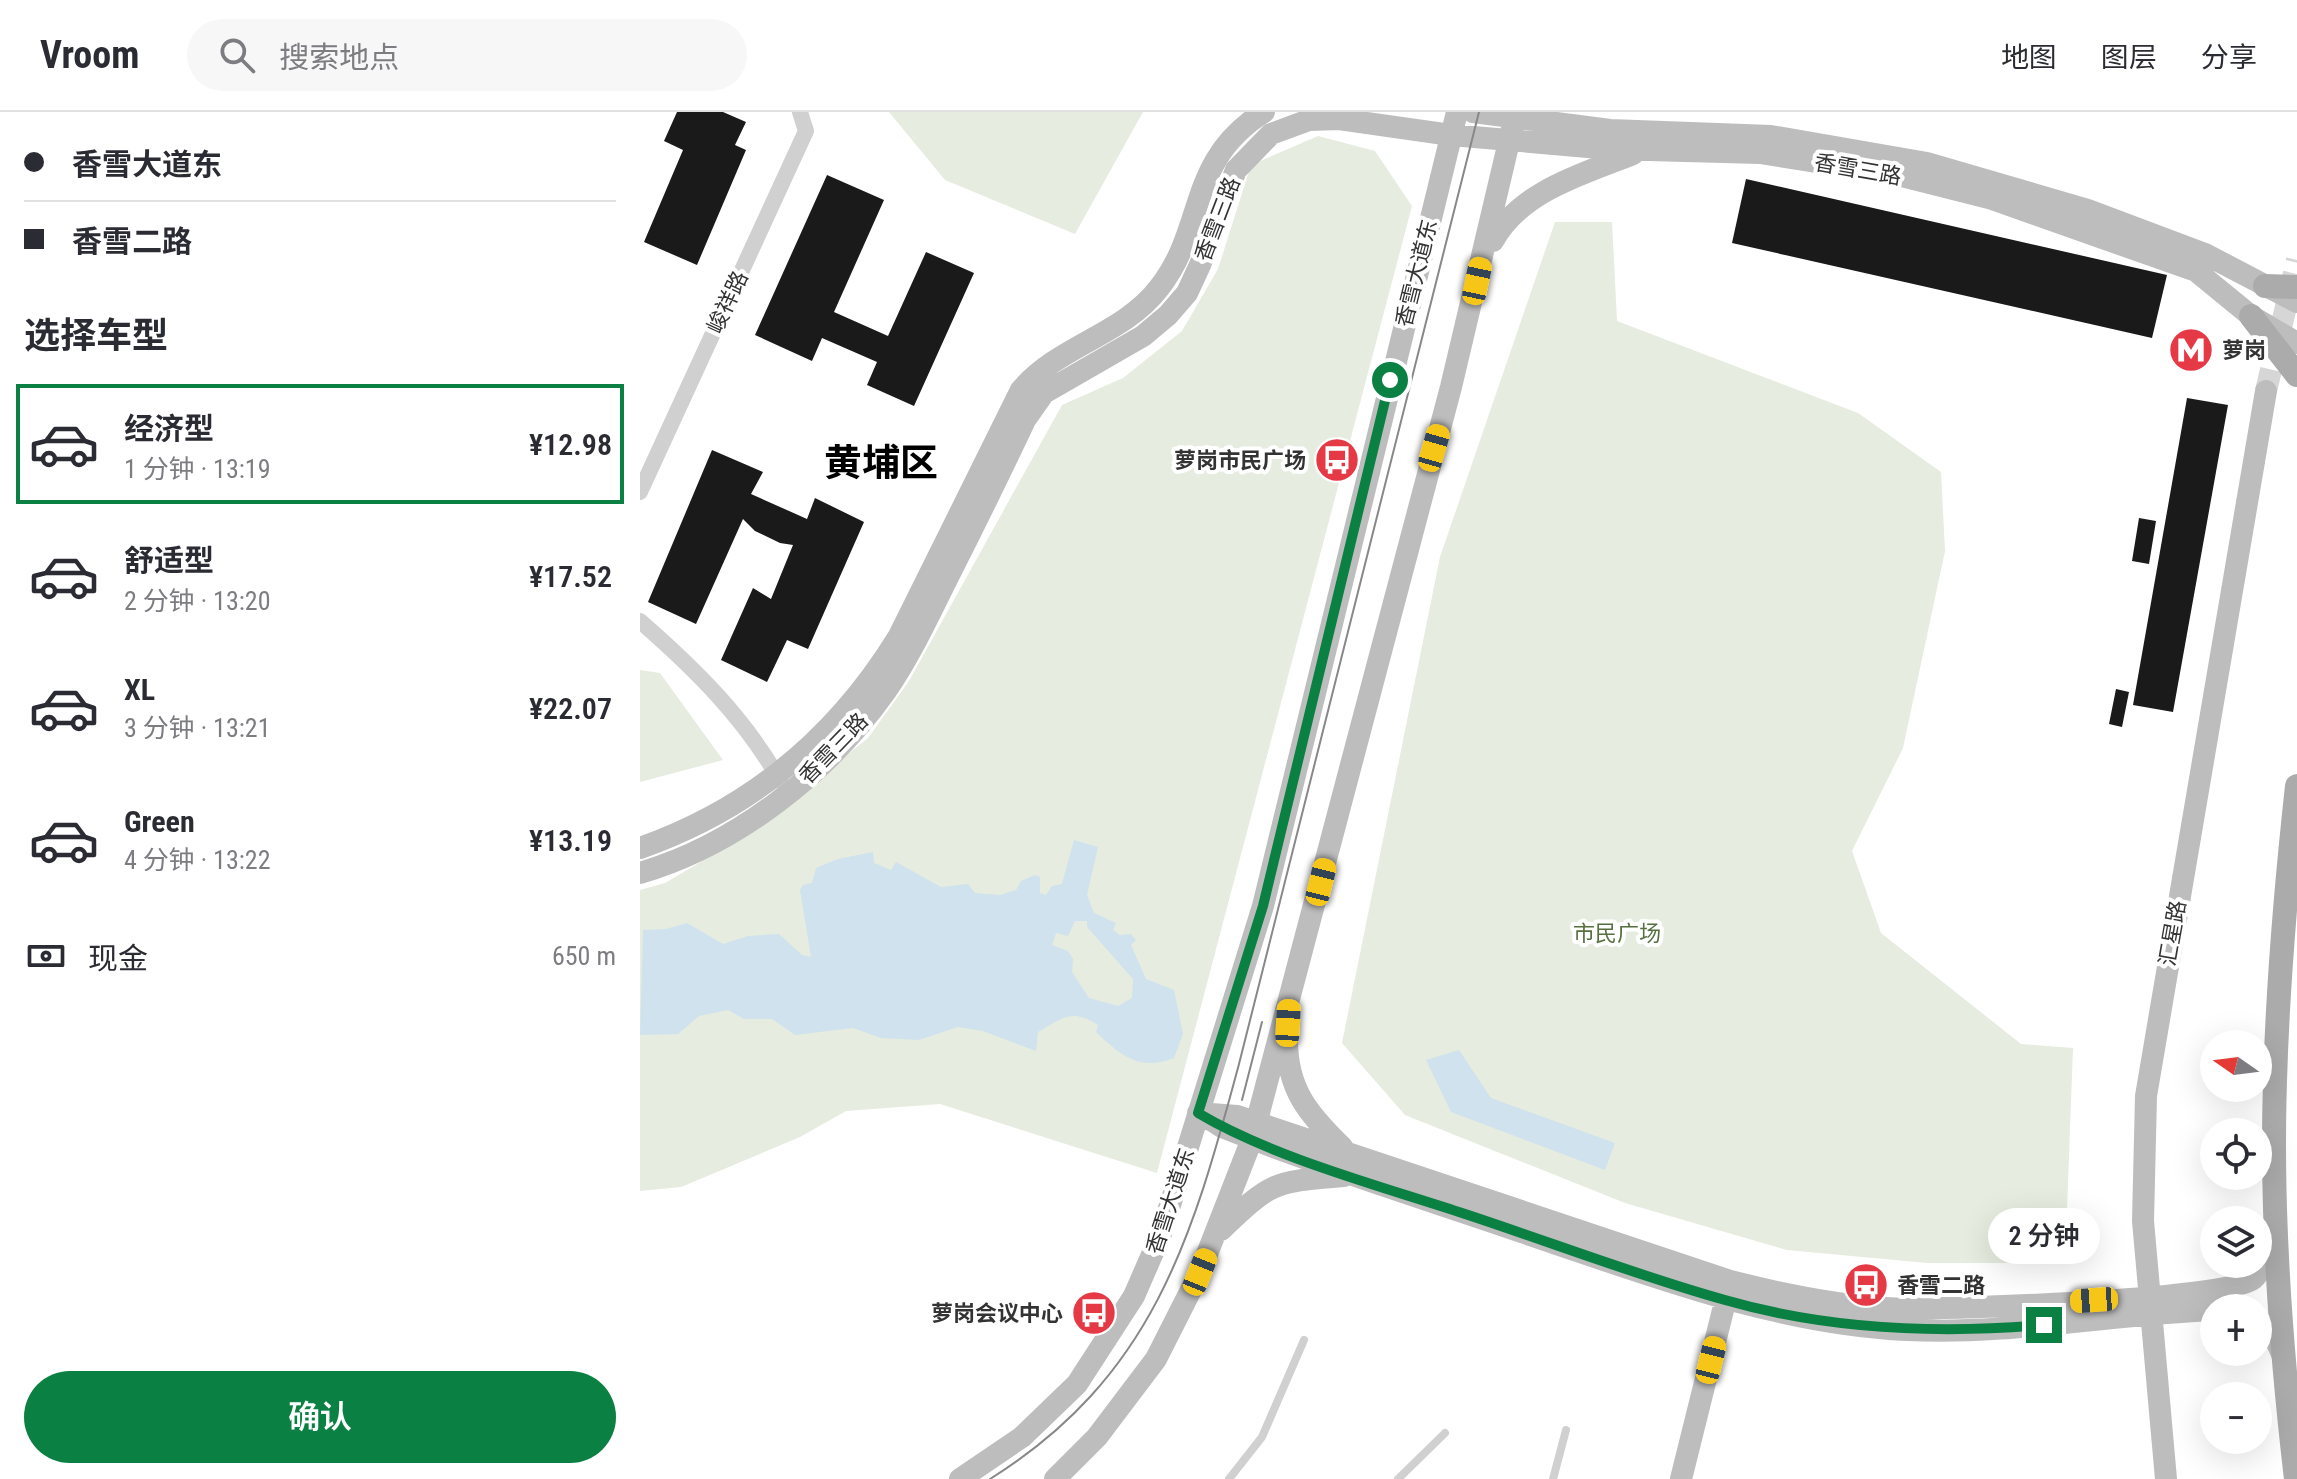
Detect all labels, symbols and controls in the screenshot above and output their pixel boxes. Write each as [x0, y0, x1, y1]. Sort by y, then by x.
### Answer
search box [187, 19, 747, 91]
text: Vroom [40, 33, 139, 77]
icon: search [215, 33, 259, 77]
text: 搜索地点 [279, 40, 399, 75]
text: 地图 [2001, 41, 2057, 74]
text: 图层 [2101, 41, 2157, 74]
text: 分享 [2201, 41, 2257, 74]
text: 香雪大道东 [72, 147, 222, 182]
street label: 香雪三路 [1812, 150, 1903, 189]
street label: 香雪三路 [1190, 174, 1245, 265]
street label: 香雪大道东 [1391, 217, 1442, 330]
text: 香雪二路 [72, 224, 192, 259]
car [1460, 255, 1494, 307]
street label: 峻祥路 [702, 267, 753, 337]
text: 选择车型 [24, 315, 168, 357]
metro station icon: 萝岗 [2167, 326, 2215, 374]
place label: 萝岗 [2222, 338, 2266, 363]
route start [1372, 362, 1408, 398]
icon: car [28, 408, 100, 480]
text: 经济型 [124, 411, 214, 446]
car [1416, 422, 1452, 474]
text: ¥12.98 [529, 427, 612, 462]
bus stop icon: 萝岗市民广场 [1313, 436, 1361, 484]
district label: 黄埔区 [824, 441, 938, 485]
place label: 萝岗市民广场 [1174, 448, 1306, 473]
text: 1 分钟 · 13:19 [124, 454, 270, 484]
icon: car [28, 540, 100, 612]
text: 舒适型 [124, 543, 214, 578]
text: ¥17.52 [529, 559, 612, 594]
text: 2 分钟 · 13:20 [124, 586, 270, 616]
icon: car [28, 672, 100, 744]
text: XL [124, 672, 155, 707]
text: ¥22.07 [529, 691, 612, 726]
street label: 香雪三路 [794, 708, 873, 789]
text: 3 分钟 · 13:21 [124, 713, 270, 743]
icon: car [28, 804, 100, 876]
text: Green [124, 804, 195, 839]
text: ¥13.19 [529, 823, 612, 858]
text: 4 分钟 · 13:22 [124, 845, 270, 875]
car [1304, 856, 1338, 908]
street label: 汇星路 [2154, 898, 2191, 968]
park label: 市民广场 [1573, 921, 1661, 946]
icon: cash [24, 934, 68, 978]
text: 现金 [88, 941, 148, 976]
text: 650 m [552, 941, 616, 971]
car [1275, 998, 1301, 1048]
north arrow [2200, 1030, 2272, 1102]
map controls [2200, 1030, 2272, 1454]
button: locate [2200, 1118, 2272, 1190]
street label: 香雪大道东 [1142, 1145, 1199, 1257]
button: layers [2200, 1206, 2272, 1278]
callout: 2 分钟 [1988, 1209, 2100, 1265]
text: 2 分钟 [2008, 1221, 2080, 1251]
car [1180, 1245, 1220, 1299]
bus stop icon: 香雪二路 [1842, 1261, 1890, 1309]
place label: 香雪二路 [1897, 1273, 1985, 1298]
car [2069, 1286, 2119, 1314]
bus stop icon: 萝岗会议中心 [1070, 1289, 1118, 1337]
button: + [2200, 1294, 2272, 1366]
place label: 萝岗会议中心 [931, 1301, 1063, 1326]
route end [2026, 1307, 2062, 1343]
car [1694, 1334, 1728, 1386]
button: 确认 [24, 1371, 616, 1463]
button: − [2200, 1382, 2272, 1454]

